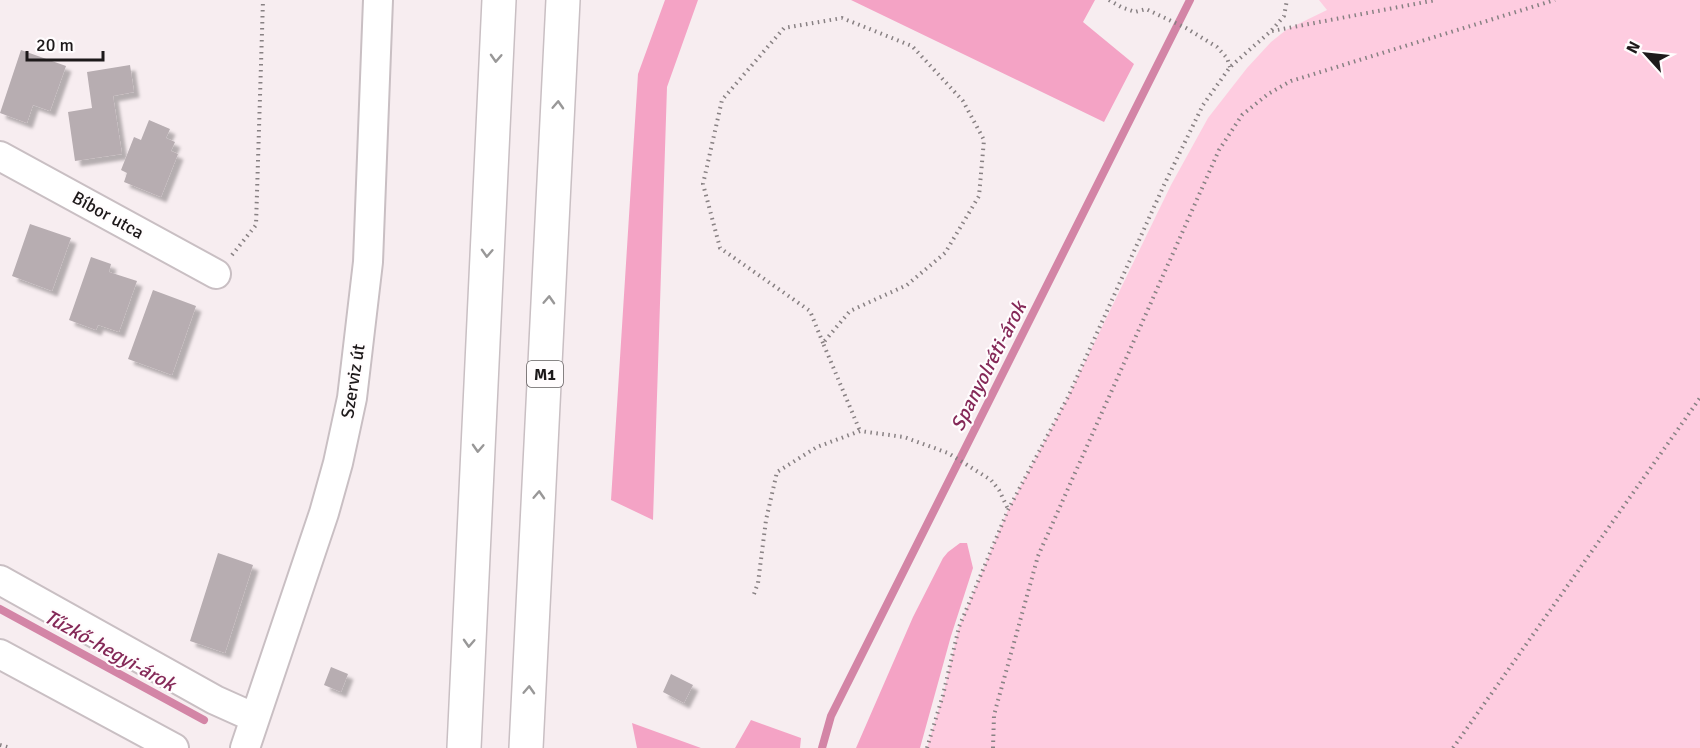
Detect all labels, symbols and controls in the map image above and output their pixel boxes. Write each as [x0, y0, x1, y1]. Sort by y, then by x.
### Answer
scale bar [27, 24, 104, 62]
north arrow [1616, 24, 1676, 84]
text: 20 m [36, 34, 74, 56]
text: N [1622, 38, 1645, 57]
one-way arrow [490, 54, 503, 63]
one-way arrow [552, 101, 565, 110]
street label: Bíbor utca [68, 186, 148, 244]
one-way arrow [481, 249, 493, 258]
one-way arrow [542, 296, 555, 305]
water label: Spanyolréti-árok [945, 296, 1033, 435]
street label: Szerviz út [336, 342, 370, 420]
road number: M1 [527, 361, 563, 387]
one-way arrow [471, 444, 484, 453]
one-way arrow [532, 490, 545, 499]
water label: Tűzkő-hegyi-árok [40, 604, 181, 698]
one-way arrow [462, 638, 475, 647]
one-way arrow [523, 685, 536, 694]

